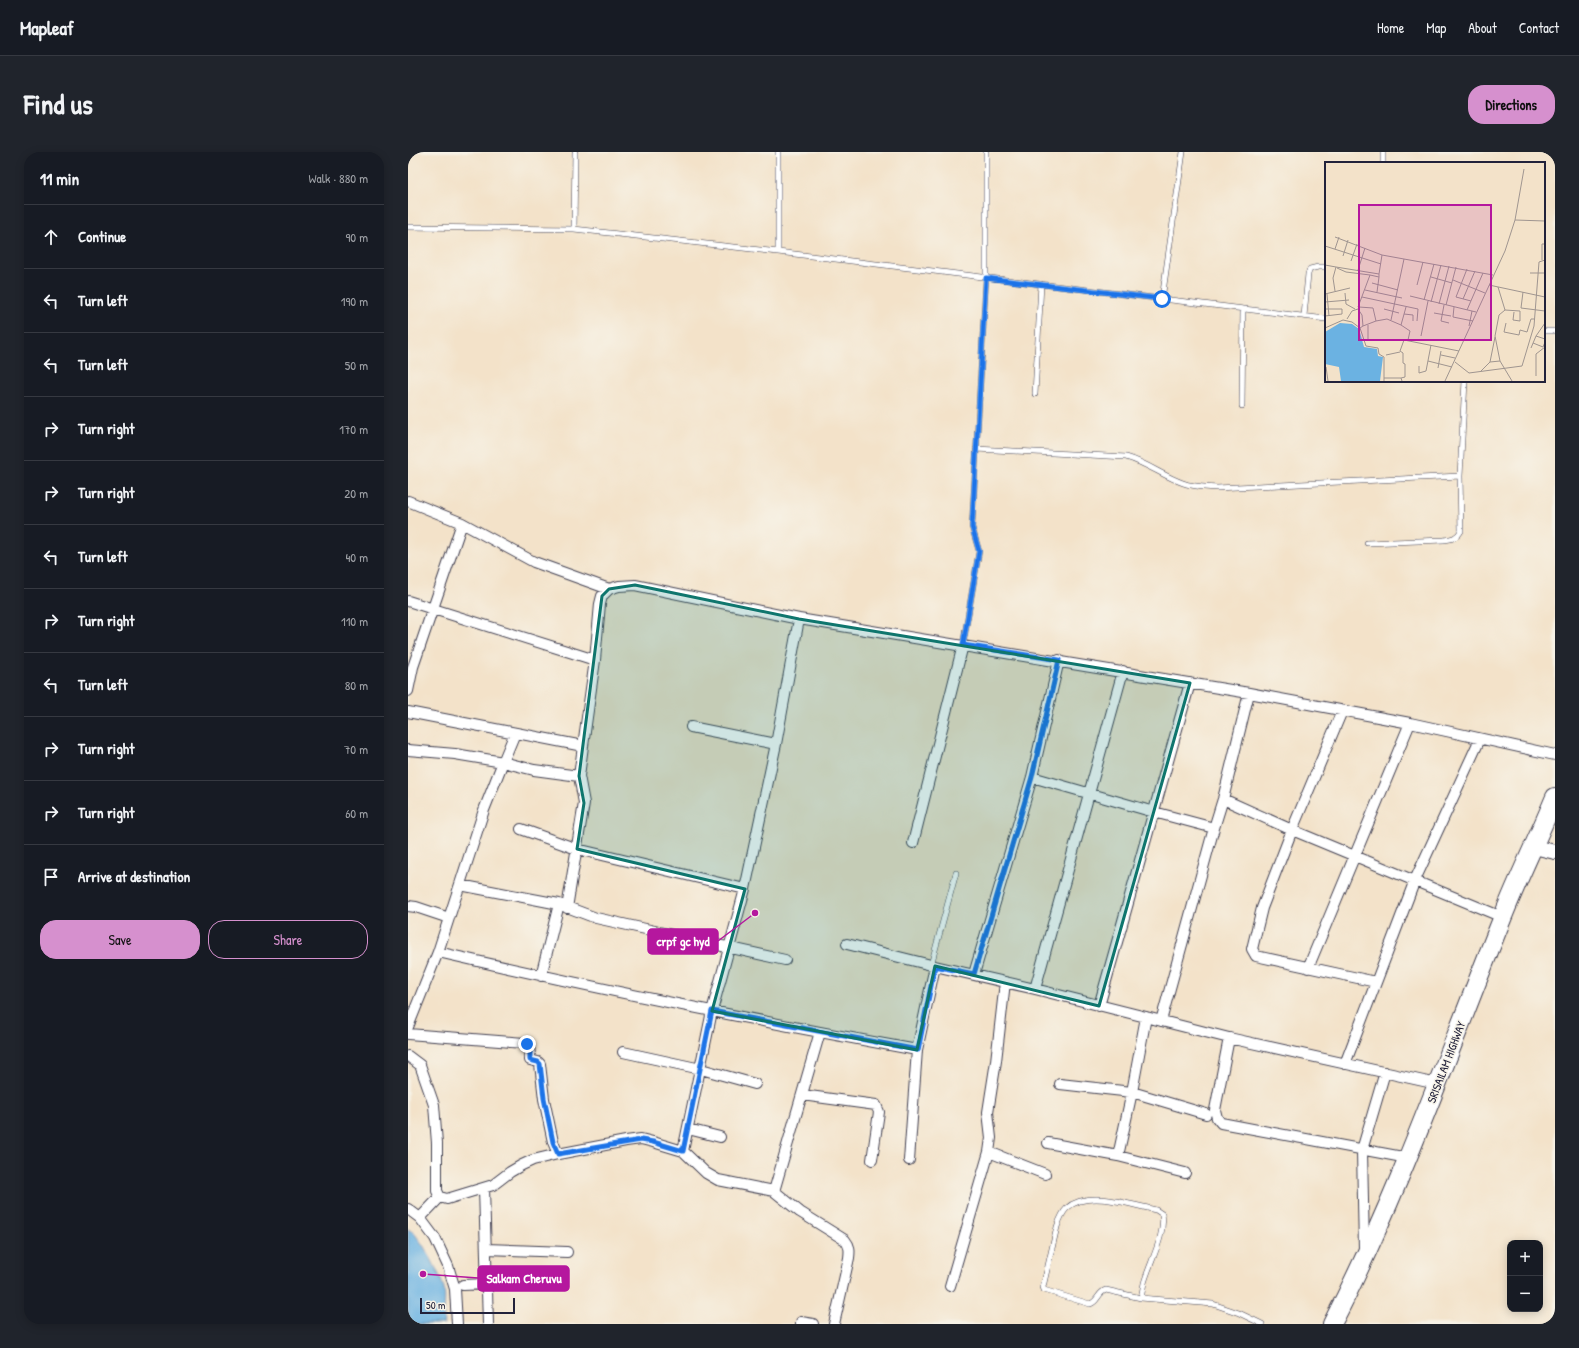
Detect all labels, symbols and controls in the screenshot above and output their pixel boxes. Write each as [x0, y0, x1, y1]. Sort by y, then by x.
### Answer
text: Mapleaf [20, 15, 74, 41]
text: Home [1377, 18, 1404, 37]
text: Map [1426, 18, 1446, 37]
text: About [1468, 18, 1497, 37]
text: Contact [1519, 18, 1559, 37]
text: Find us [24, 85, 93, 123]
button: Directions [1468, 85, 1555, 124]
inset map [1325, 162, 1545, 382]
text: 11 min [40, 167, 79, 190]
text: Walk · 880 m [309, 169, 368, 187]
icon: ahead [40, 226, 62, 248]
text: Continue [78, 226, 126, 247]
text: 90 m [346, 228, 368, 246]
icon: left [40, 290, 62, 312]
text: Turn left [78, 290, 128, 311]
route start [1153, 290, 1171, 308]
text: 190 m [341, 292, 368, 310]
icon: left [40, 354, 62, 376]
text: Turn left [78, 354, 128, 375]
text: 50 m [345, 356, 368, 374]
icon: right [40, 418, 62, 440]
text: Turn right [78, 418, 134, 439]
text: 170 m [339, 420, 368, 438]
icon: right [40, 482, 62, 504]
text: Turn right [78, 482, 134, 503]
text: 20 m [344, 484, 368, 502]
icon: left [40, 546, 62, 568]
text: Turn left [78, 546, 128, 567]
text: 40 m [345, 548, 368, 566]
icon: right [40, 610, 62, 632]
text: Turn right [78, 610, 134, 631]
text: 110 m [341, 612, 368, 630]
icon: left [40, 674, 62, 696]
text: Turn left [78, 674, 128, 695]
text: 80 m [345, 676, 368, 694]
icon: right [40, 738, 62, 760]
text: Turn right [78, 738, 134, 759]
text: 70 m [344, 740, 368, 758]
icon: right [40, 802, 62, 824]
text: Turn right [78, 802, 134, 823]
text: 60 m [345, 804, 368, 822]
icon: arrive [40, 866, 62, 888]
text: Arrive at destination [78, 866, 190, 887]
button: Save [40, 920, 200, 959]
button: Share [208, 920, 368, 959]
callout: crpf gc hyd [648, 929, 718, 954]
text: crpf gc hyd [656, 932, 710, 951]
street label: SRISAILAM HIGHWAY [1423, 1018, 1470, 1105]
route end [518, 1035, 536, 1053]
map controls [1507, 1240, 1543, 1312]
button: + [1507, 1240, 1543, 1276]
callout: Salkam Cheruvu [478, 1266, 569, 1291]
text: Salkam Cheruvu [486, 1269, 562, 1287]
button: − [1507, 1276, 1543, 1312]
scale bar [420, 1296, 515, 1315]
text: 50 m [426, 1298, 446, 1312]

